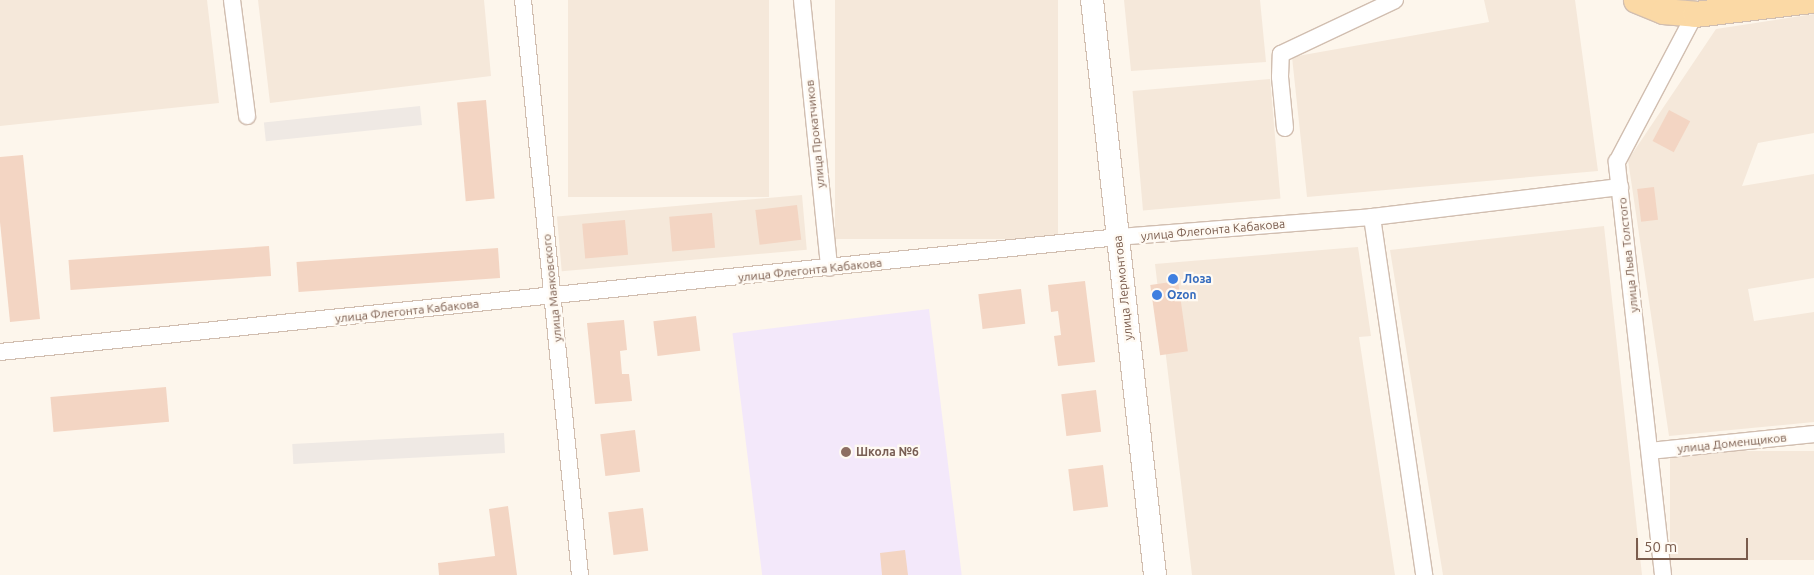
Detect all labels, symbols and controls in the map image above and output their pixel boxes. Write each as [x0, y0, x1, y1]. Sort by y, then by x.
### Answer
street label: улица Прокатчиков [802, 79, 828, 189]
street label: улица Льва Толстого [1615, 197, 1641, 313]
street label: улица Флегонта Кабакова [1140, 217, 1286, 243]
street label: улица Маяковского [539, 233, 565, 343]
street label: улица Лермонтова [1110, 235, 1136, 341]
street label: улица Флегонта Кабакова [737, 255, 883, 285]
place label: Лоза [1183, 272, 1212, 286]
marker: Лоза [1167, 273, 1179, 285]
place label: Ozon [1167, 288, 1196, 302]
marker: Ozon [1151, 289, 1163, 301]
street label: улица Флегонта Кабакова [334, 296, 480, 326]
street label: улица Доменщиков [1677, 430, 1787, 456]
place label: Школа №6 [856, 445, 919, 459]
marker: Школа №6 [840, 446, 852, 458]
scale bar [1639, 528, 1752, 560]
text: 50 m [1644, 538, 1677, 555]

